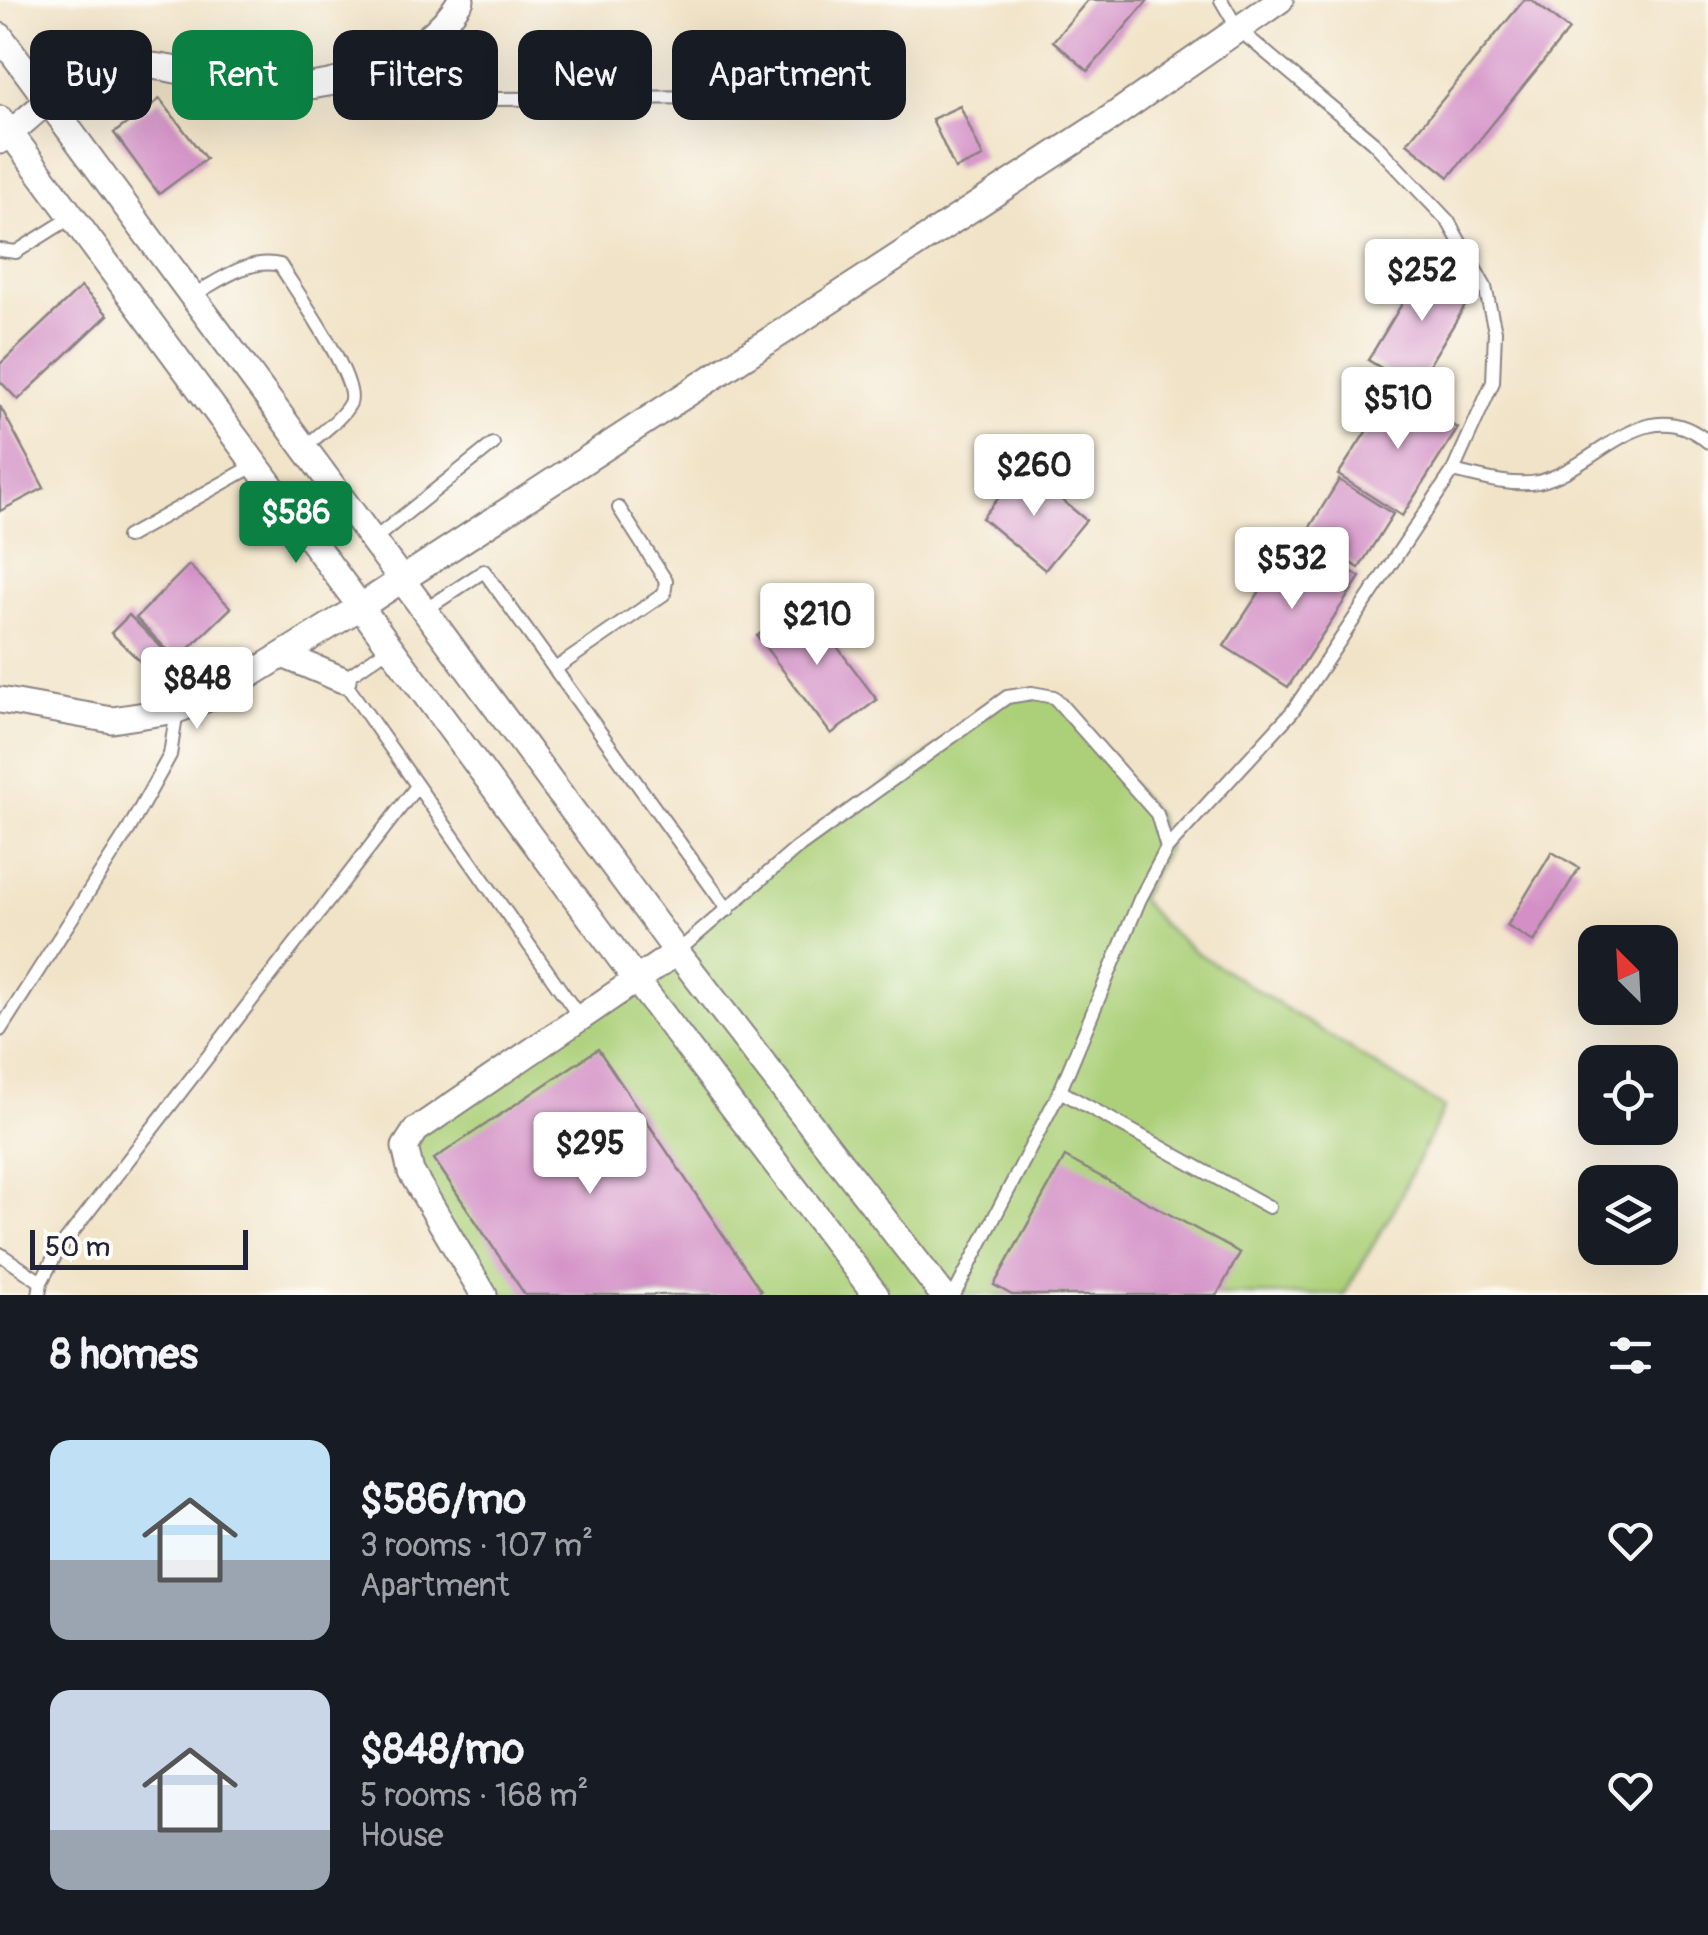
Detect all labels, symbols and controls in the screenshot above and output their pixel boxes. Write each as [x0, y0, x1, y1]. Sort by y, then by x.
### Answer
chip: Buy [30, 30, 152, 120]
chip: Rent [172, 30, 313, 120]
chip: Filters [333, 30, 498, 120]
chip: New [518, 30, 652, 120]
chip: Apartment [672, 30, 906, 120]
pin: $252 [1363, 239, 1481, 324]
text: $252 [1387, 251, 1457, 291]
pin: $510 [1339, 367, 1457, 452]
text: $510 [1363, 379, 1433, 419]
pin: $260 [975, 434, 1093, 519]
text: $260 [996, 446, 1072, 486]
pin: $586 [237, 481, 355, 566]
text: $586 [261, 493, 331, 533]
pin: $532 [1233, 527, 1351, 612]
text: $532 [1257, 539, 1327, 579]
pin: $210 [758, 583, 876, 668]
text: $210 [782, 595, 852, 635]
pin: $848 [138, 647, 256, 732]
text: $848 [163, 659, 231, 699]
north arrow [1578, 925, 1678, 1025]
map controls [1578, 925, 1678, 1265]
button: locate [1578, 1045, 1678, 1145]
pin: $295 [531, 1112, 649, 1197]
text: $295 [555, 1124, 625, 1164]
button: layers [1578, 1165, 1678, 1265]
scale bar [30, 1225, 248, 1270]
text: 50 m [45, 1230, 110, 1265]
icon: filters [1603, 1328, 1658, 1383]
text: 8 homes [50, 1329, 198, 1381]
text: $586/mo [360, 1474, 526, 1526]
icon: home [130, 1480, 250, 1600]
icon: heart [1603, 1513, 1658, 1568]
text: 3 rooms · 107 m² [360, 1526, 593, 1566]
text: Apartment [360, 1566, 509, 1606]
text: $848/mo [360, 1724, 524, 1776]
icon: home [130, 1730, 250, 1850]
icon: heart [1603, 1763, 1658, 1818]
text: 5 rooms · 168 m² [360, 1776, 589, 1816]
text: House [360, 1816, 444, 1856]

